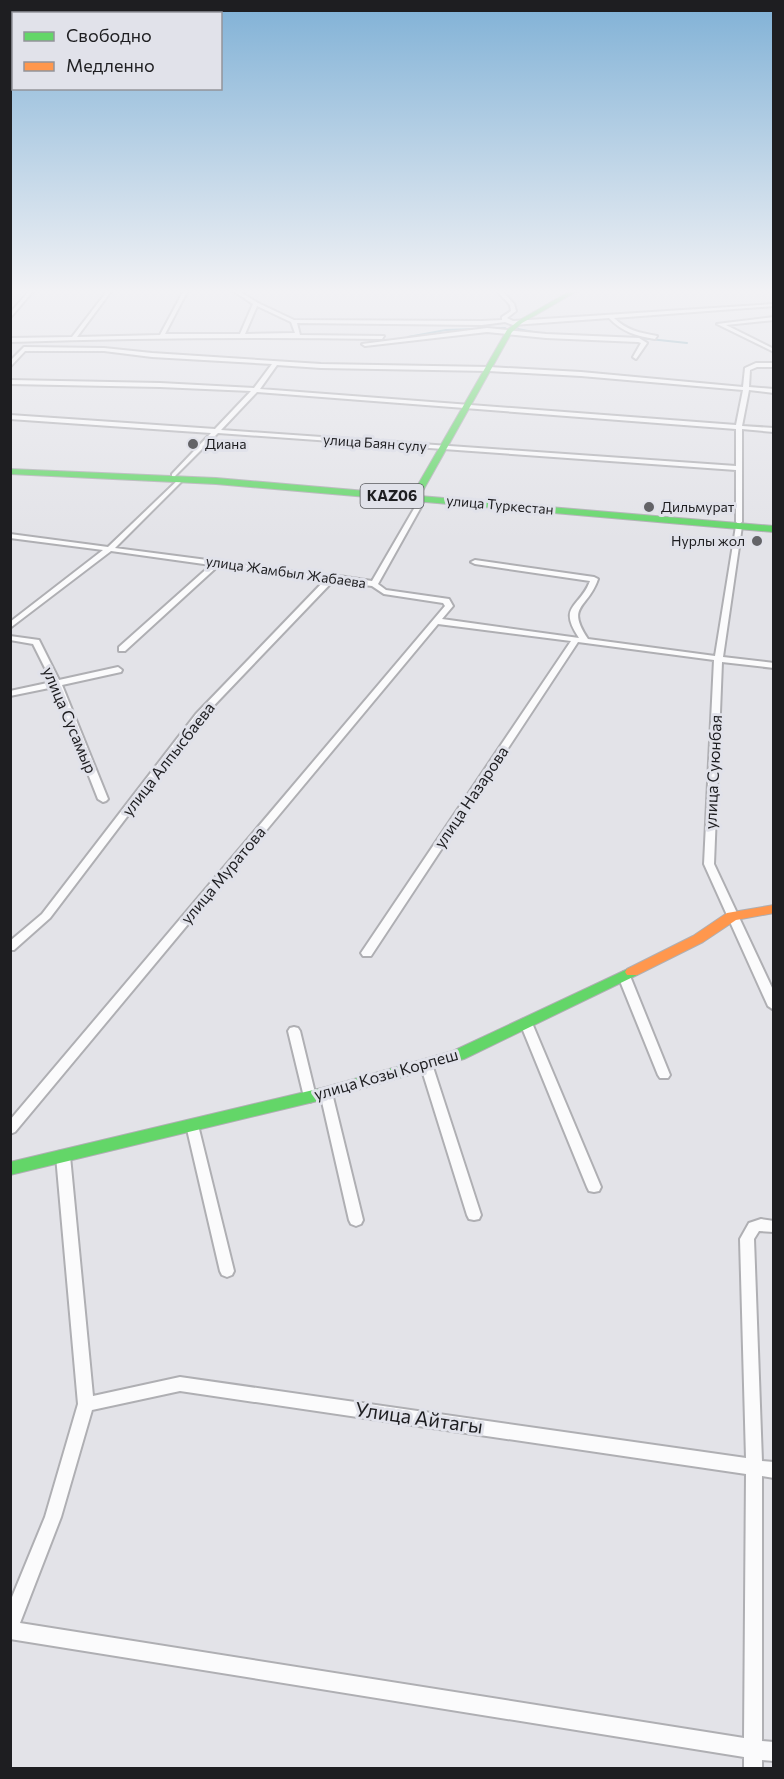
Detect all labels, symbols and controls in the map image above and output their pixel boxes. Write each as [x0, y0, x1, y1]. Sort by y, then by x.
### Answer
legend [12, 12, 222, 90]
text: Свободно [66, 24, 152, 46]
text: Медленно [66, 54, 155, 76]
street label: улица Баян сулу [323, 430, 428, 455]
place label: Диана [205, 435, 247, 452]
marker: Диана [186, 437, 200, 451]
road number: KАZ06 [360, 484, 424, 508]
street label: улица Туркестан [446, 491, 554, 518]
place label: Дильмурат [661, 498, 735, 515]
marker: Дильмурат [642, 500, 656, 514]
place label: Нурлы жол [671, 532, 745, 549]
marker: Нурлы жол [750, 534, 764, 548]
street label: улица Жамбыл Жабаева [205, 552, 367, 591]
street label: улица Сусамыр [39, 664, 101, 776]
street label: улица Алпысбаева [117, 698, 218, 819]
street label: улица Суюнбая [700, 714, 725, 830]
street label: улица Назарова [429, 742, 512, 851]
street label: улица Муратова [176, 822, 269, 927]
street label: улица Козы Корпеш [312, 1044, 460, 1103]
street label: Улица Айтагы [354, 1396, 485, 1438]

